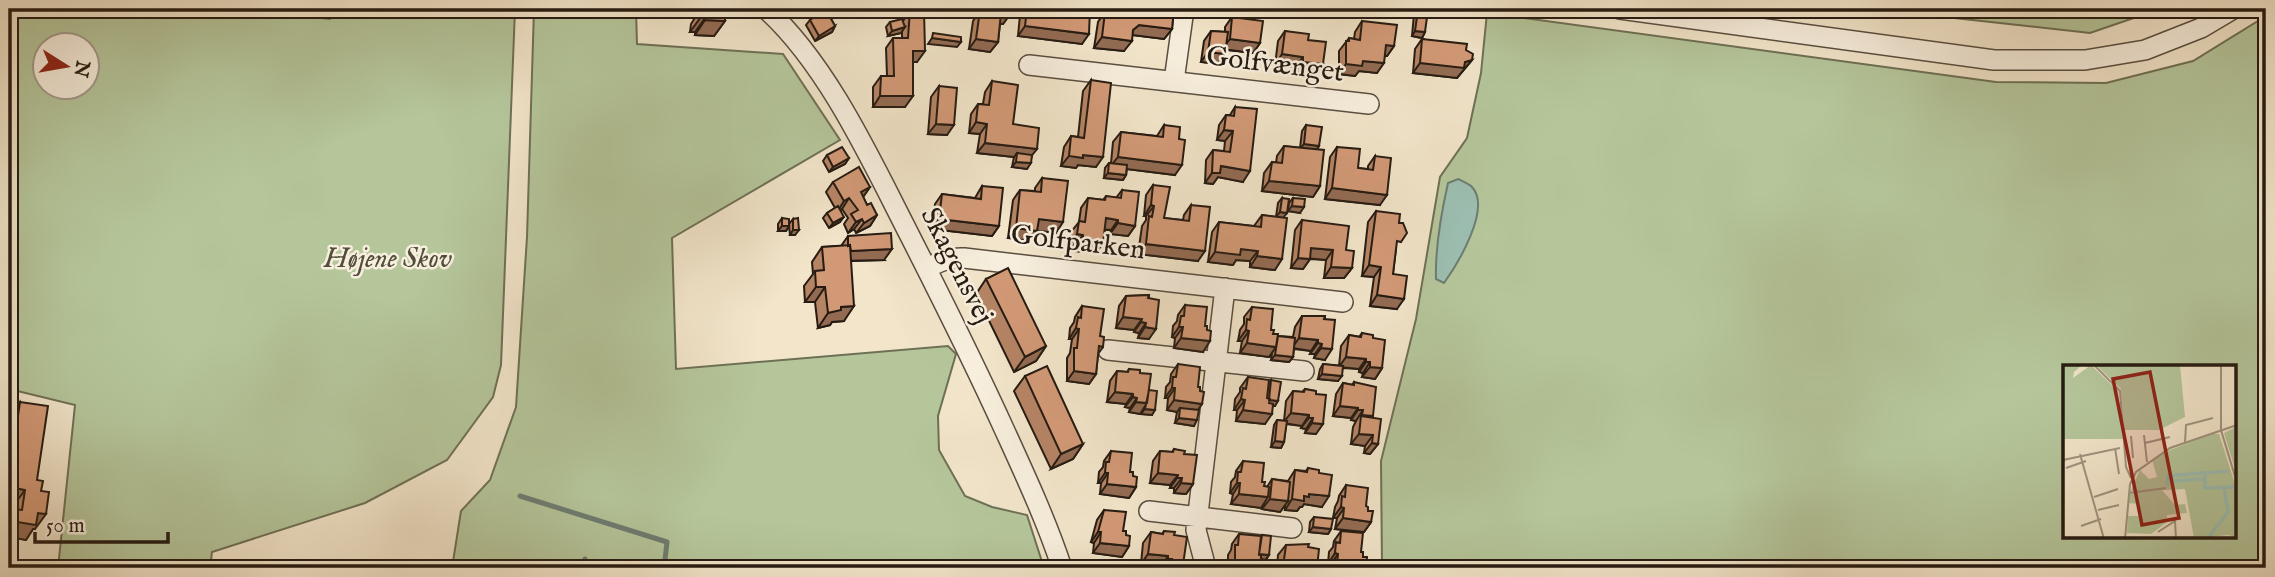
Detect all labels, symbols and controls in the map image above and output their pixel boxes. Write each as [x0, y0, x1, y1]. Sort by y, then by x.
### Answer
north arrow [32, 32, 102, 102]
street label: Golfvænget [1204, 39, 1346, 91]
text: N [67, 58, 94, 80]
street label: Skagensvej [912, 202, 1000, 330]
street label: Golfparken [1009, 217, 1147, 269]
park label: Højene Skov [323, 242, 453, 277]
inset map [2063, 365, 2236, 538]
scale bar [35, 500, 168, 544]
text: 50 m [46, 513, 85, 540]

